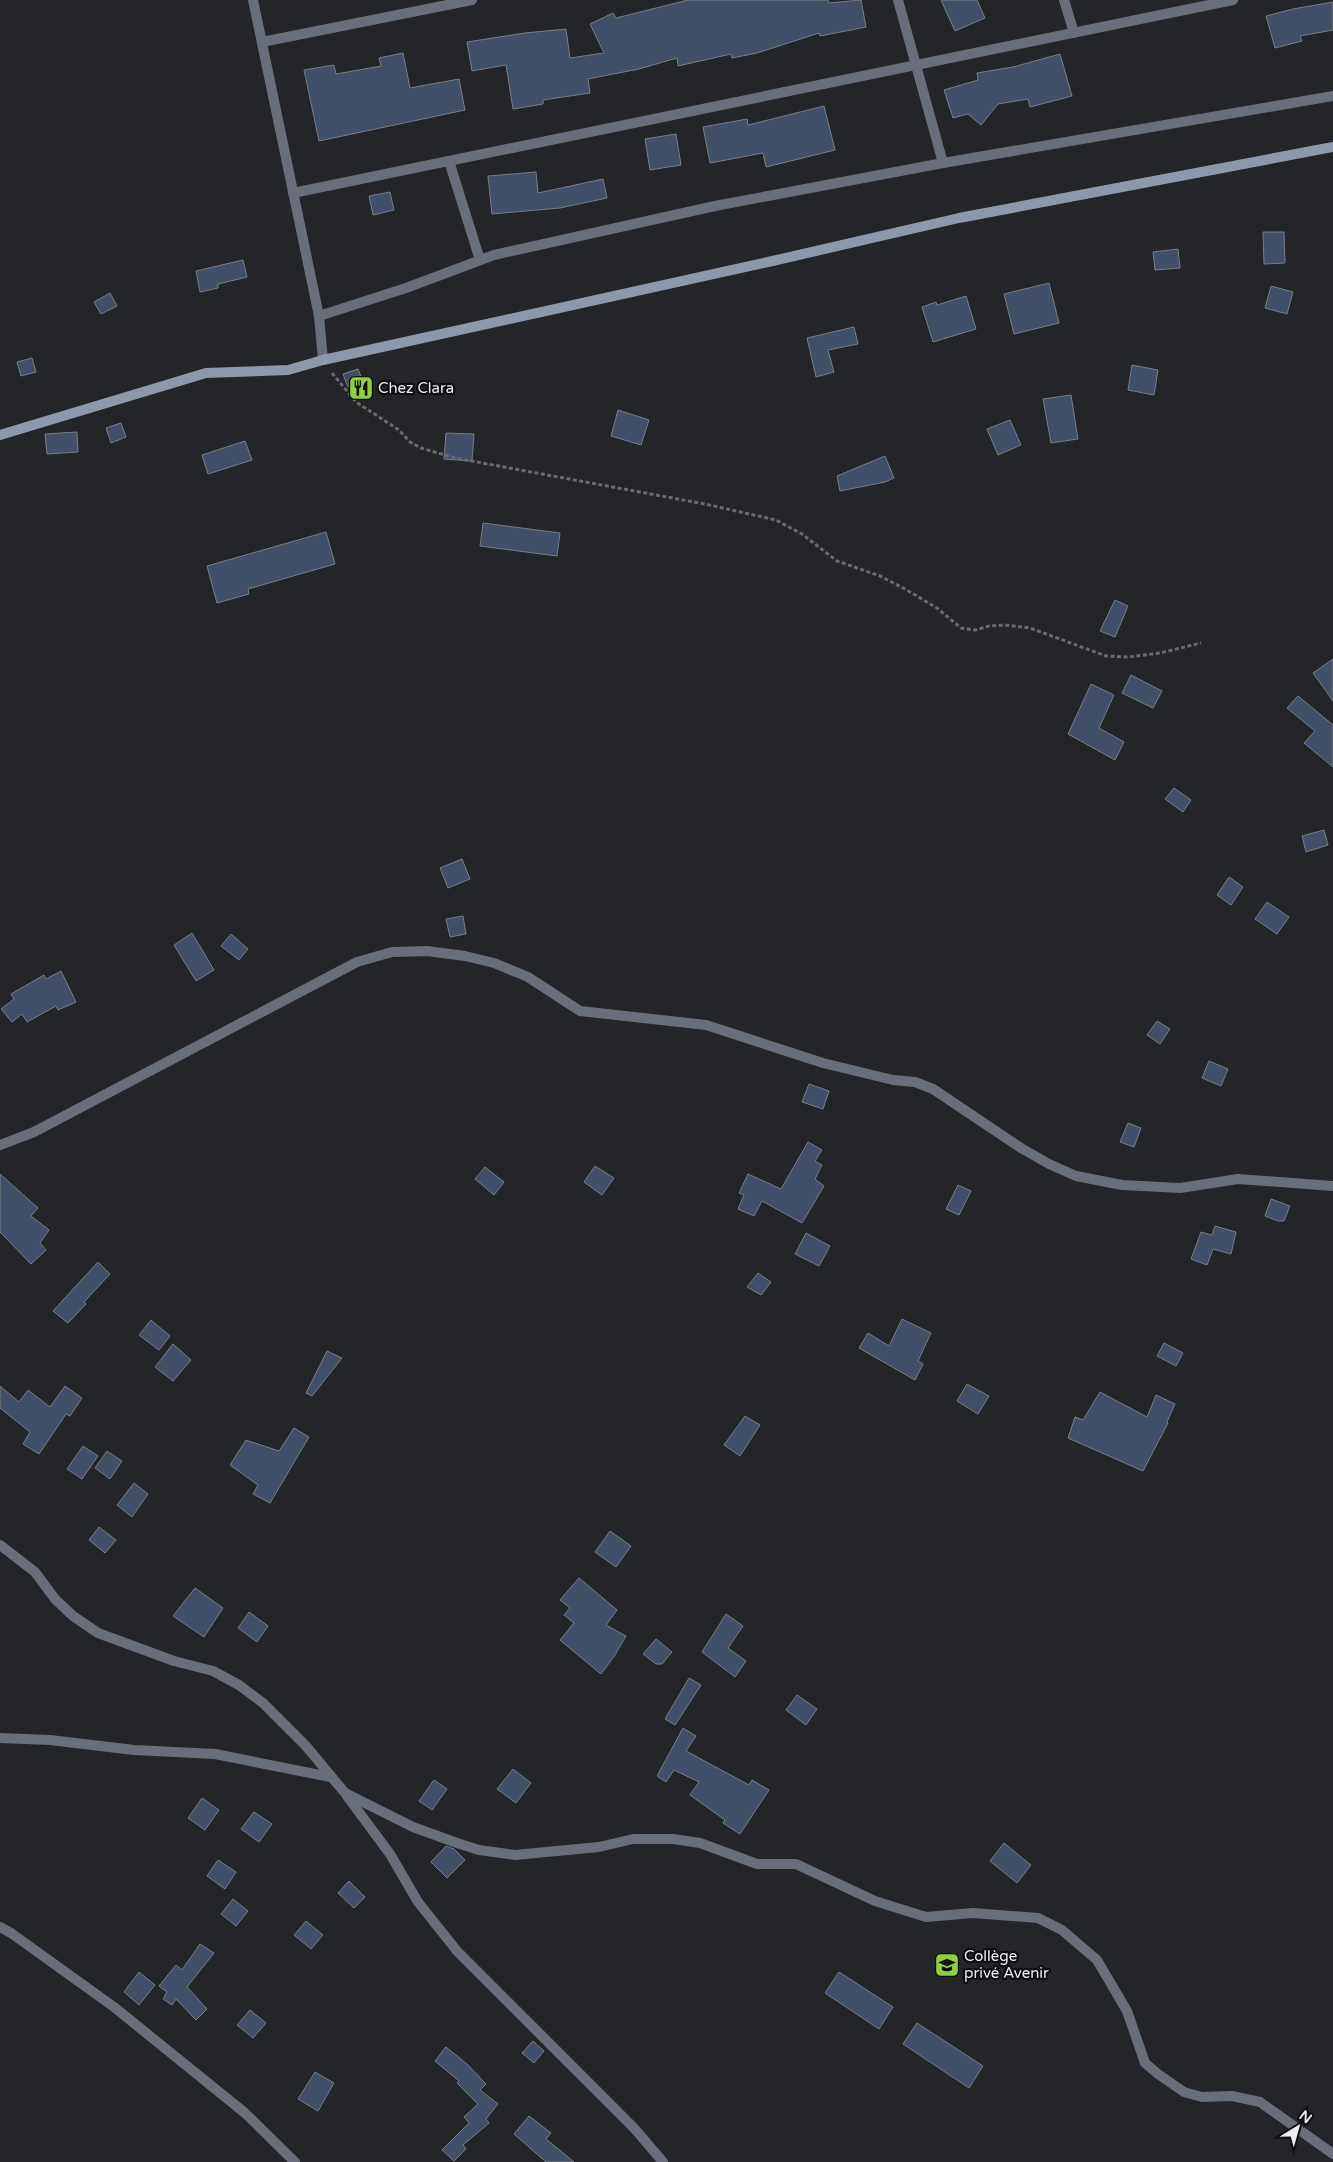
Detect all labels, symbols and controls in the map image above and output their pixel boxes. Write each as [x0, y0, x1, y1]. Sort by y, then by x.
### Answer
restaurant icon: Chez Clara [348, 375, 374, 401]
place label: Chez Clara [378, 379, 454, 397]
place label: Collège privé Avenir [964, 1947, 1049, 1982]
school or university icon: Collège privé Avenir [934, 1952, 960, 1978]
north arrow [1273, 2102, 1323, 2152]
text: N [1296, 2107, 1315, 2127]

